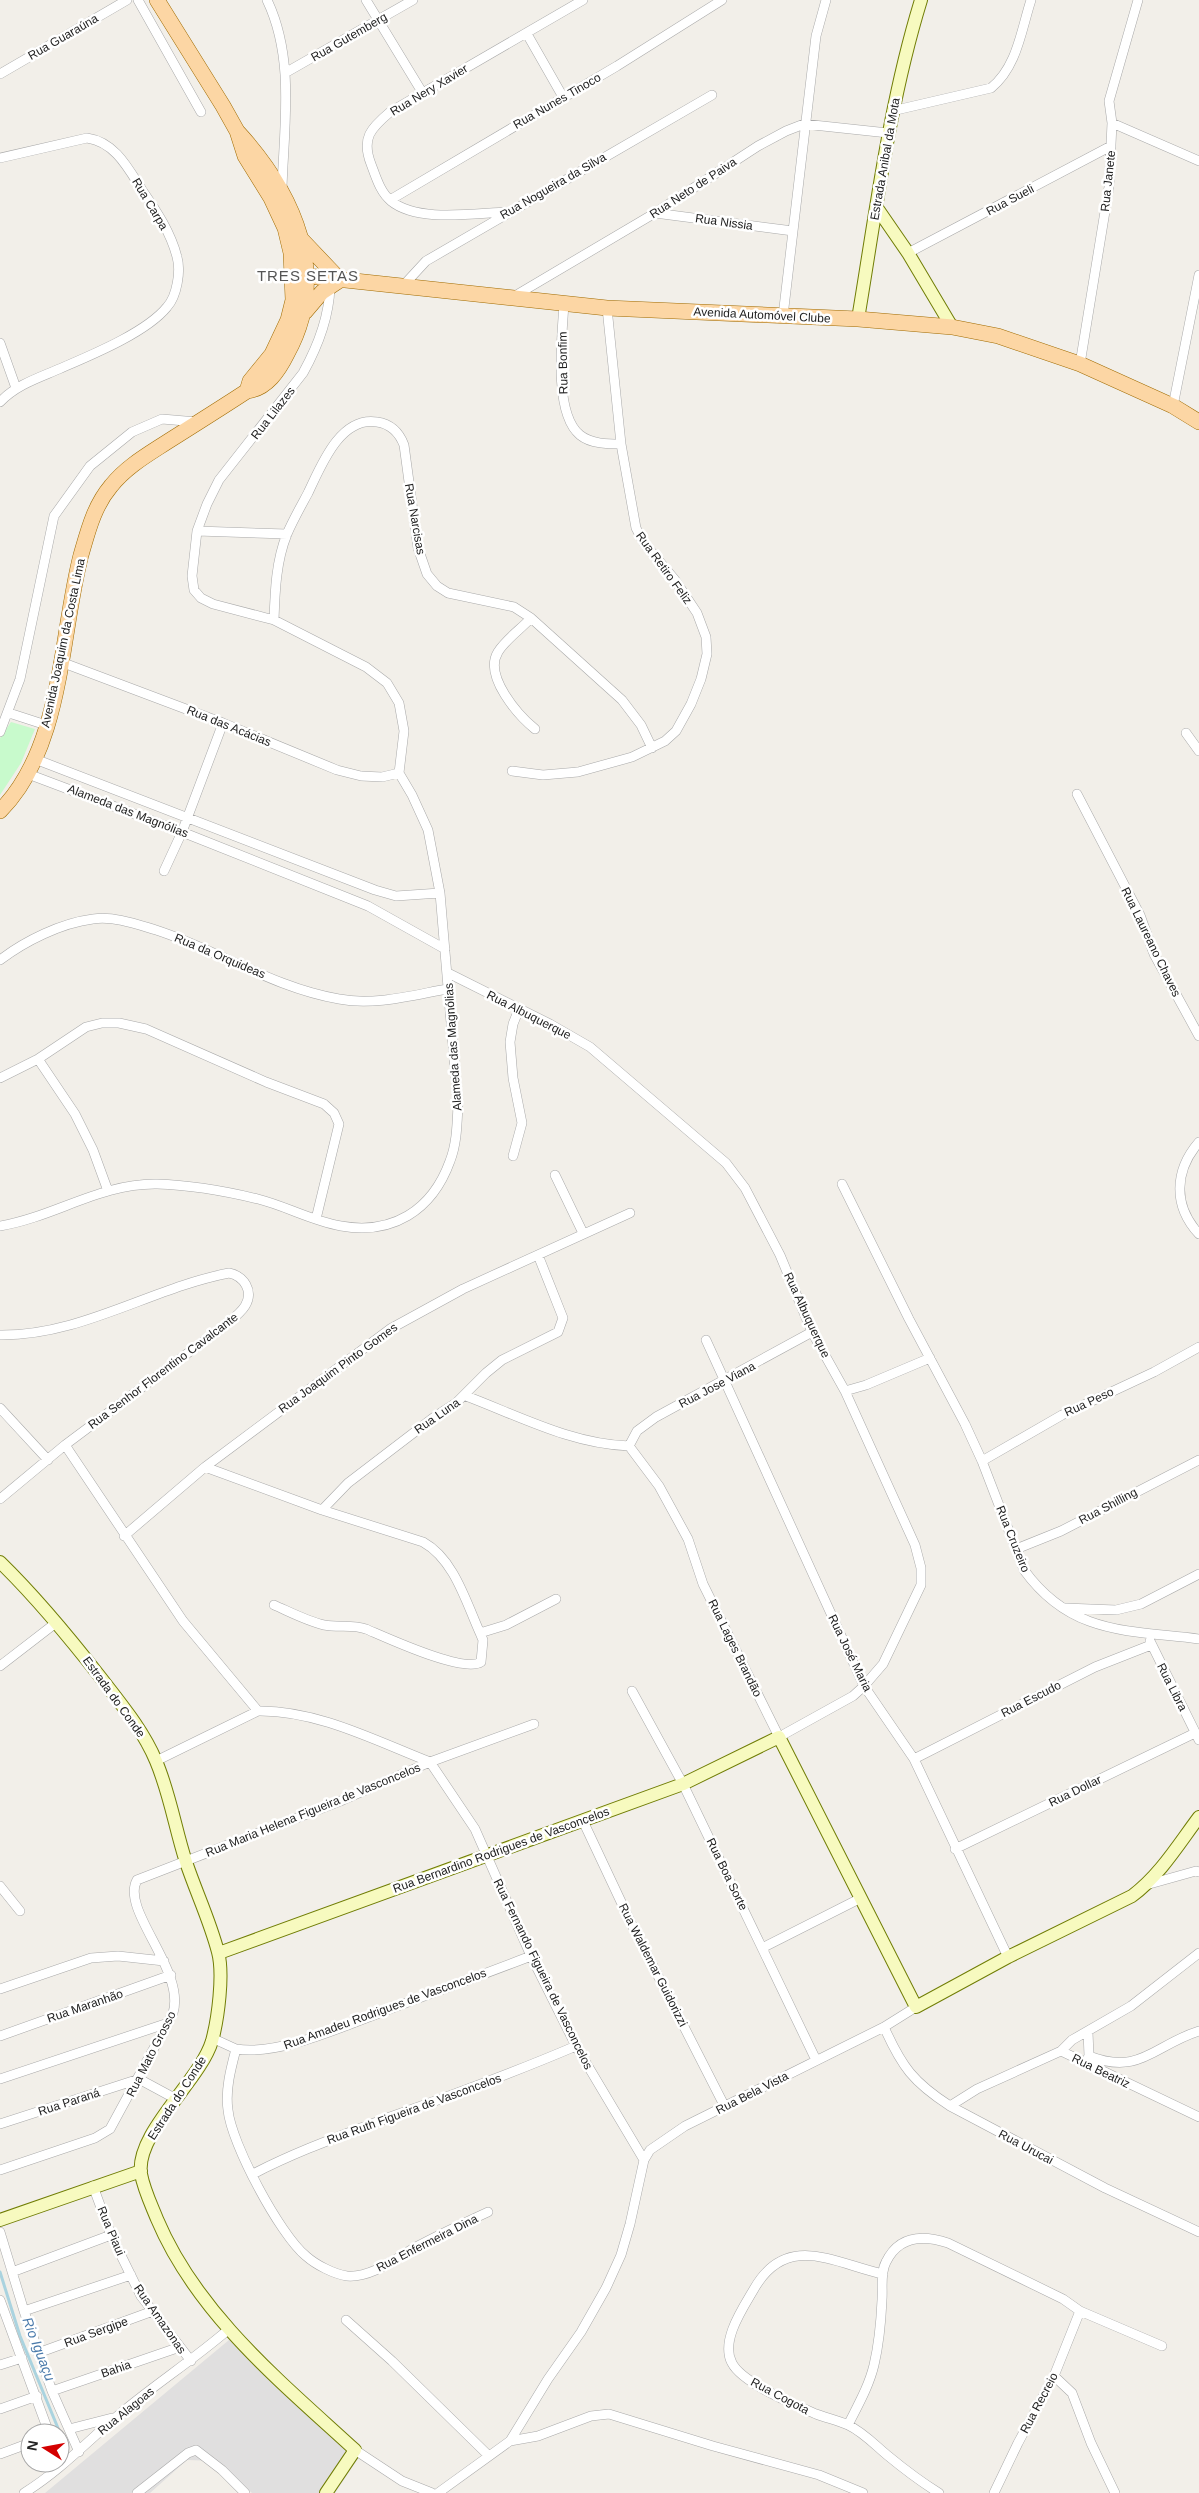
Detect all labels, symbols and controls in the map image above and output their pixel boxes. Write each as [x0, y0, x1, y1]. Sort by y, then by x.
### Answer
street label: Rua Gutemberg [309, 10, 389, 64]
street label: Rua Guaraúna [25, 11, 101, 63]
street label: Rua Nery Xavier [388, 61, 470, 119]
street label: Rua Nunes Tinoco [511, 70, 604, 132]
street label: Estrada Anibal da Mota [867, 96, 903, 221]
street label: Rua Janete [1098, 149, 1118, 212]
street label: Rua Nogueira da Silva [498, 150, 609, 222]
street label: Rua Neto de Paiva [647, 155, 739, 221]
street label: Rua Carpa [129, 176, 171, 233]
street label: Rua Sueli [984, 182, 1036, 218]
street label: Rua Nissia [694, 211, 754, 233]
district label: TRES SETAS [257, 267, 359, 284]
street label: Avenida Automóvel Clube [693, 304, 831, 326]
street label: Rua Bonfim [555, 332, 571, 394]
street label: Rua Lilazes [248, 384, 298, 442]
street label: Rua Narcisas [402, 482, 428, 556]
street label: Rua Retiro Feliz [633, 529, 695, 607]
street label: Avenida Joaquim da Costa Lima [38, 557, 88, 729]
street label: Rua das Acácias [185, 703, 273, 749]
street label: Alameda das Magnólias [66, 782, 190, 840]
street label: Rua Laureano Chaves [1118, 885, 1184, 999]
street label: Rua da Orquideas [172, 931, 268, 981]
street label: Alameda das Magnólias [442, 983, 464, 1111]
street label: Rua Albuquerque [485, 988, 574, 1042]
street label: Rua Albuquerque [781, 1270, 833, 1360]
street label: Rua Senhor Florentino Cavalcante [85, 1310, 241, 1432]
street label: Rua Joaquim Pinto Gomes [276, 1320, 400, 1416]
street label: Rua Jose Viana [676, 1359, 758, 1411]
street label: Rua Peso [1062, 1384, 1116, 1419]
street label: Rua Luna [412, 1395, 463, 1437]
street label: Rua Shilling [1076, 1485, 1140, 1527]
street label: Rua Cruzeiro [993, 1504, 1033, 1575]
street label: Rua Lages Brandão [705, 1597, 765, 1699]
street label: Rua José Maria [825, 1612, 875, 1694]
street label: Estrada do Conde [80, 1654, 148, 1741]
street label: Rua Libra [1154, 1661, 1190, 1714]
street label: Rua Escudo [999, 1678, 1064, 1720]
street label: Rua Maria Helena Figueira de Vasconcelos [203, 1760, 423, 1860]
street label: Rua Dollar [1046, 1772, 1104, 1810]
street label: Rua Bernardino Rodrigues de Vasconcelos [391, 1804, 611, 1896]
street label: Rua Boa Sorte [703, 1836, 751, 1913]
street label: Rua Fernando Figueira de Vasconcelos [491, 1876, 595, 2072]
street label: Rua Waldemar Guidorizzi [616, 1901, 690, 2029]
street label: Rua Amadeu Rodrigues de Vasconcelos [282, 1966, 488, 2052]
street label: Rua Maranhão [45, 1986, 125, 2026]
street label: Rua Mato Grosso [123, 2009, 179, 2099]
street label: Rua Beatriz [1070, 2051, 1132, 2091]
street label: Estrada do Conde [145, 2053, 209, 2142]
street label: Rua Bela Vista [714, 2069, 791, 2117]
street label: Rua Ruth Figueira de Vasconcelos [325, 2071, 503, 2147]
street label: Rua Paraná [36, 2085, 102, 2119]
street label: Rua Urucai [996, 2127, 1056, 2167]
street label: Rua Piaui [94, 2204, 128, 2258]
street label: Rua Enfermeira Dina [374, 2211, 480, 2275]
street label: Rua Amazonas [131, 2282, 189, 2356]
street label: Rua Sergipe [62, 2314, 130, 2350]
water label: Rio Iguaçu [20, 2315, 59, 2383]
street label: Bahia [99, 2357, 133, 2381]
street label: Rua Recreio [1017, 2370, 1061, 2436]
street label: Rua Cogota [748, 2375, 812, 2417]
street label: Rua Alagoas [95, 2384, 157, 2438]
north arrow [20, 2423, 70, 2473]
text: N [23, 2439, 41, 2452]

